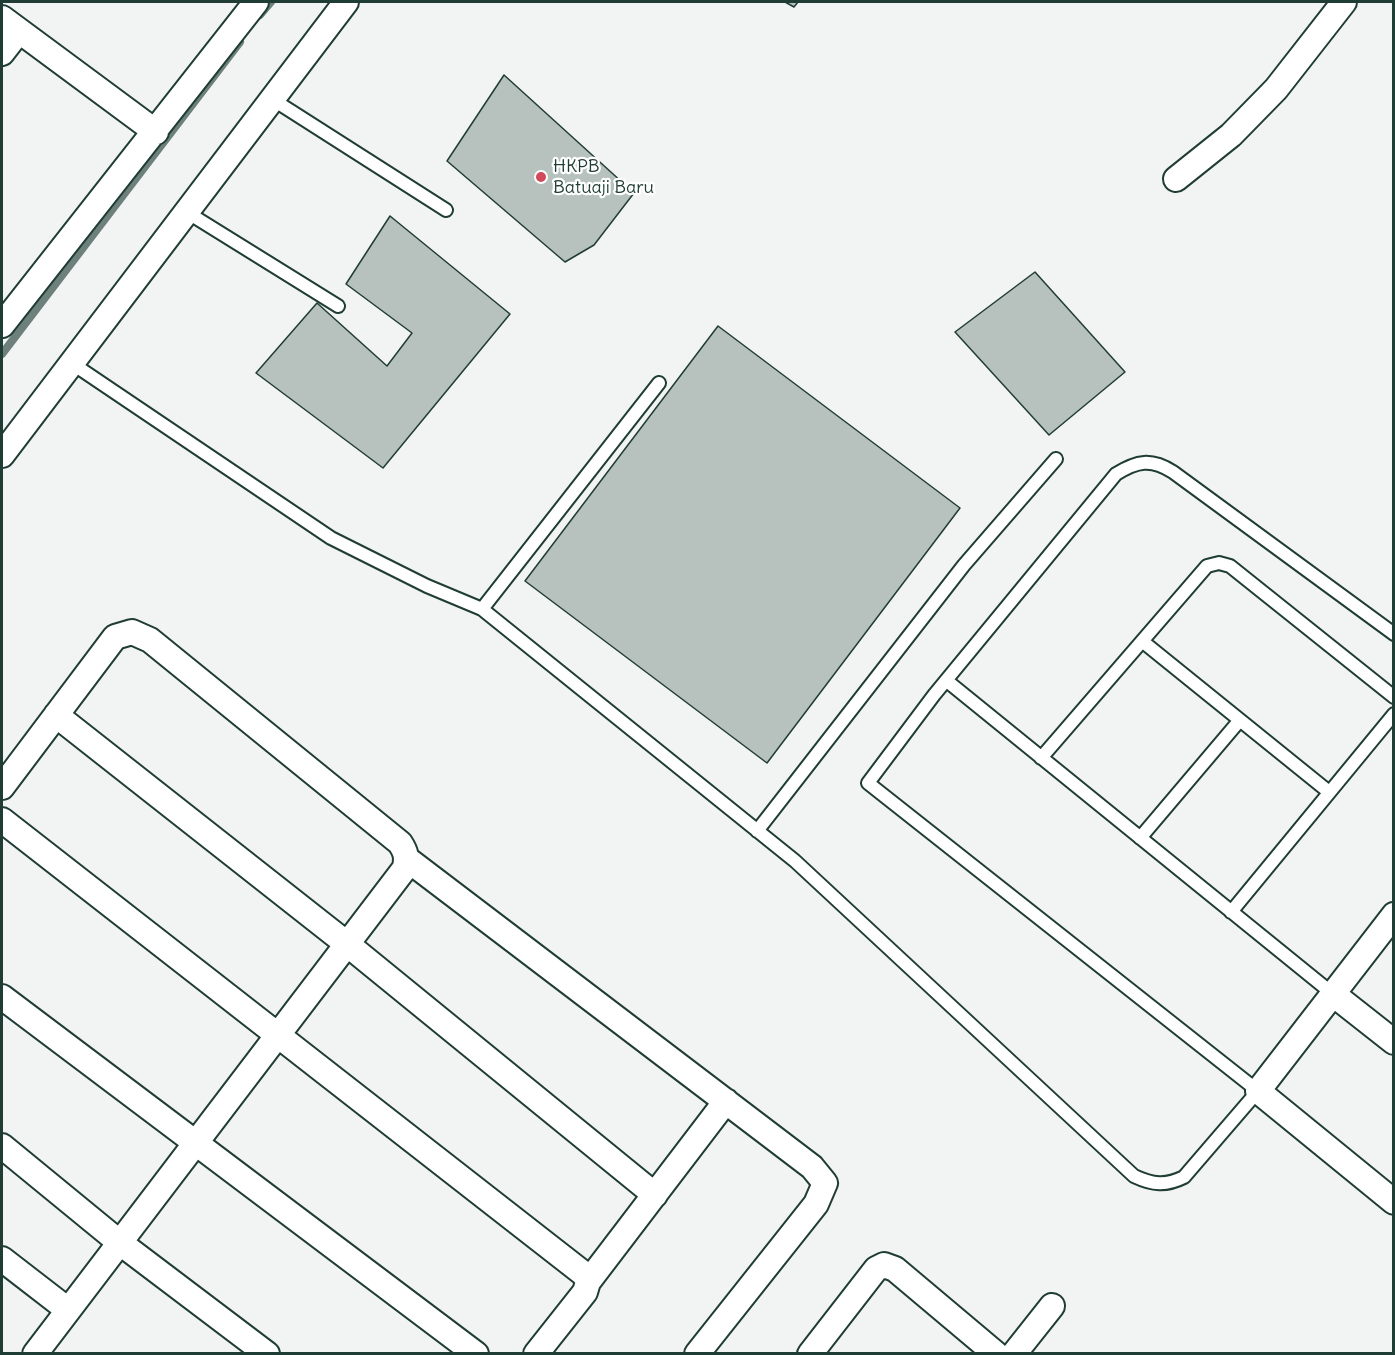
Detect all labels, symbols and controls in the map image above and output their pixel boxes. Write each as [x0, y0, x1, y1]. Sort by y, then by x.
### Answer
place label: HKPB Batuaji Baru [553, 156, 654, 198]
marker: HKPB Batuaji Baru [534, 170, 548, 184]

